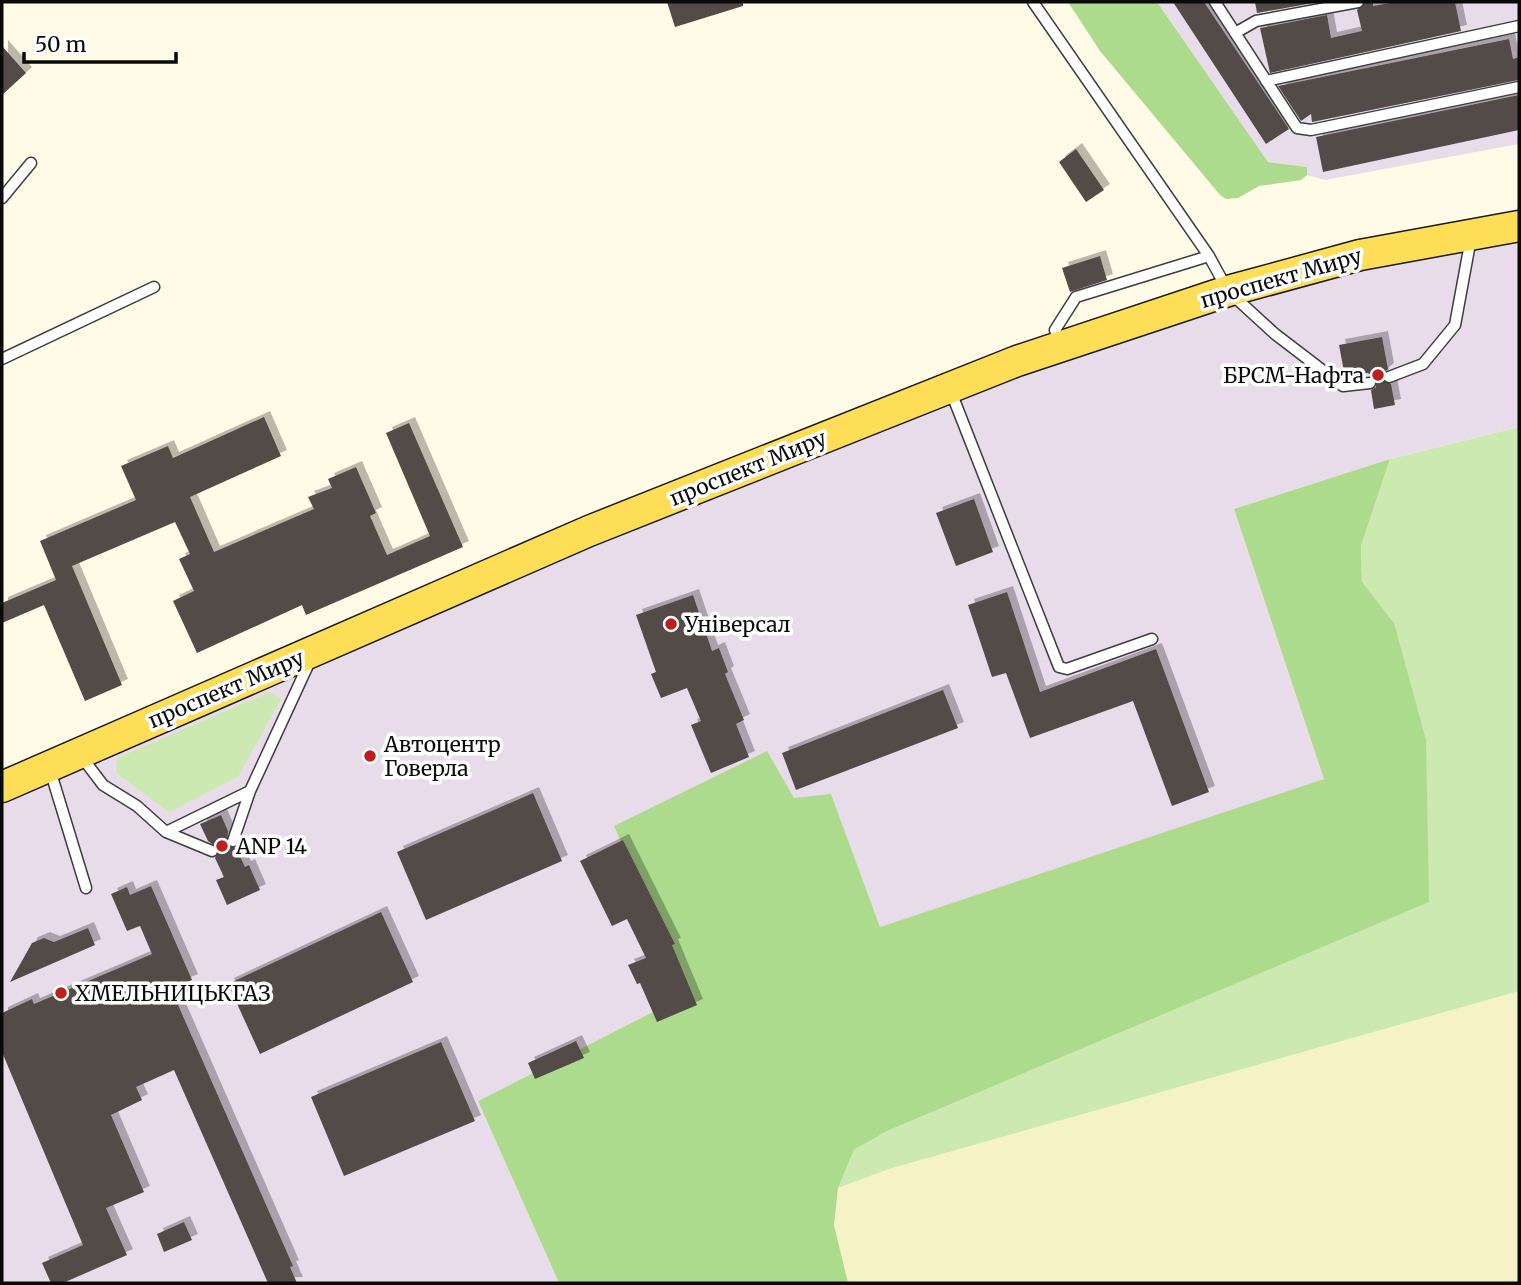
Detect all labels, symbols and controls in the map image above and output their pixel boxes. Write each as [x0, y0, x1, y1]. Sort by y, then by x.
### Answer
scale bar [24, 21, 177, 65]
text: 50 m [35, 31, 86, 58]
street label: проспект Миру [1197, 242, 1366, 314]
place label: БРСМ-Нафта [1223, 362, 1364, 389]
marker: БРСМ-Нафта [1370, 367, 1386, 383]
street label: проспект Миру [666, 424, 831, 512]
place label: Універсал [684, 611, 790, 638]
marker: Універсал [663, 616, 679, 632]
street label: проспект Миру [144, 644, 309, 734]
place label: Автоцентр Говерла [383, 731, 501, 782]
marker: Автоцентр Говерла [362, 748, 378, 764]
place label: ANP 14 [235, 833, 307, 860]
marker: ANP 14 [214, 838, 230, 854]
place label: ХМЕЛЬНИЦЬКГАЗ [75, 980, 270, 1007]
marker: ХМЕЛЬНИЦЬКГАЗ [53, 985, 69, 1001]

